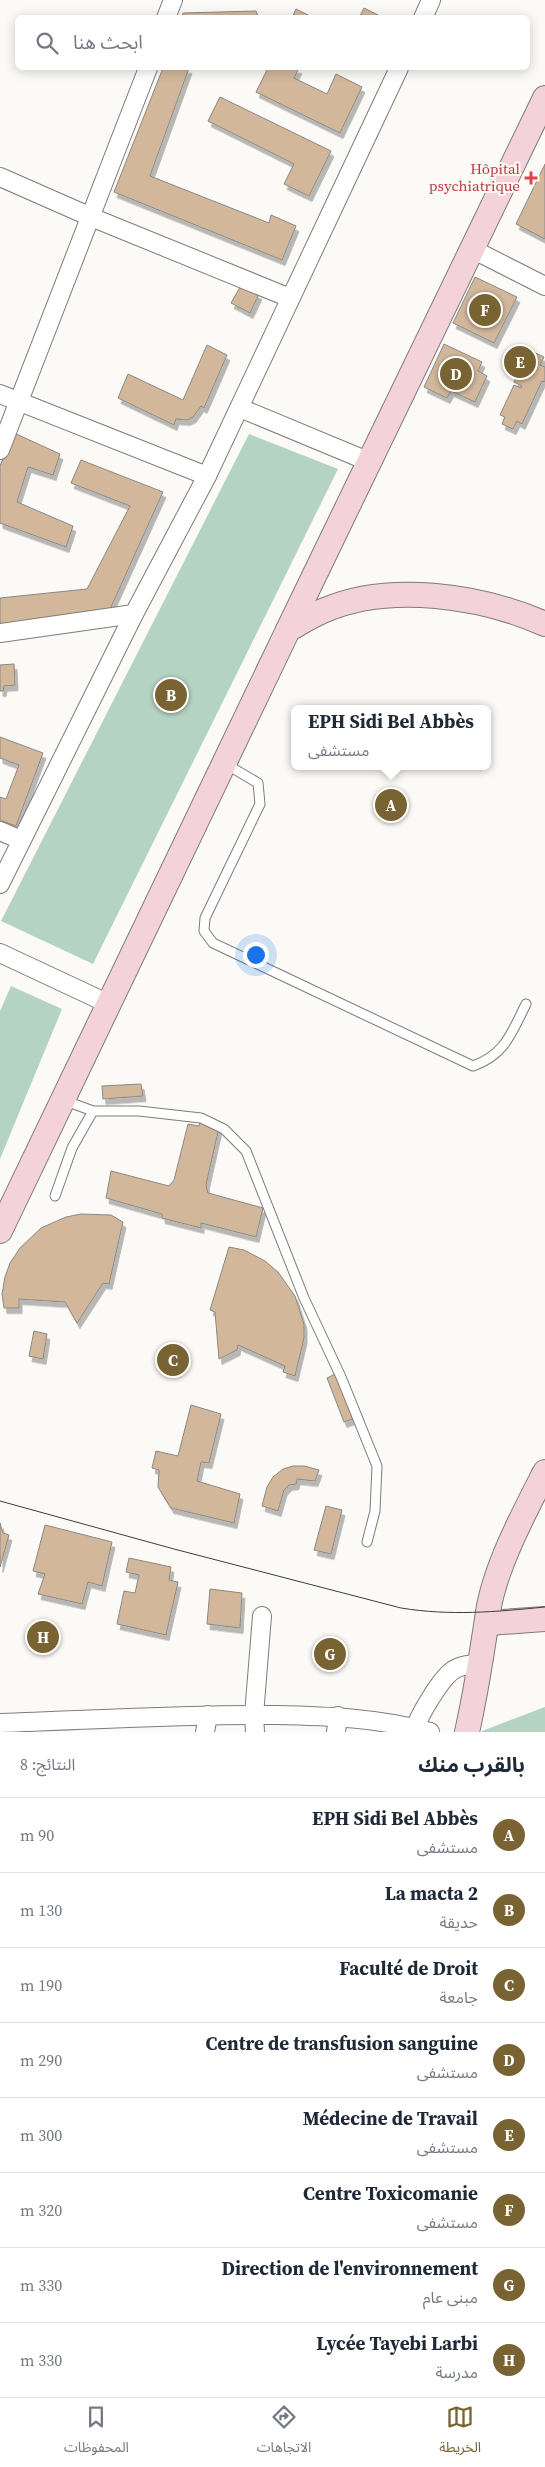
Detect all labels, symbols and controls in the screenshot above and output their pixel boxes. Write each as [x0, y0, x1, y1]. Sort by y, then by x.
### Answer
search box [15, 15, 530, 70]
icon: search [33, 29, 61, 57]
text: ابحث هنا [73, 29, 143, 55]
place label: Hôpital psychiatrique [429, 158, 521, 196]
marker: Hôpital psychiatrique [524, 171, 538, 185]
pin: F [469, 291, 501, 329]
pin: E [504, 343, 536, 381]
pin: D [440, 355, 472, 393]
pin: B [155, 676, 187, 714]
popup [291, 705, 491, 770]
text: EPH Sidi Bel Abbès [308, 708, 474, 734]
text: مستشفى [308, 739, 369, 761]
pin: A [375, 786, 407, 824]
your location [243, 942, 269, 968]
pin: C [157, 1341, 189, 1379]
pin: H [27, 1618, 59, 1656]
pin: G [314, 1635, 346, 1673]
text: بالقرب منك [418, 1750, 525, 1779]
text: النتائج: 8 [20, 1753, 75, 1775]
text: EPH Sidi Bel Abbès [312, 1805, 478, 1831]
text: 90 m [20, 1824, 54, 1846]
text: A [504, 1824, 514, 1846]
text: مستشفى [417, 1836, 478, 1858]
text: La macta 2 [385, 1880, 478, 1906]
text: 130 m [20, 1899, 62, 1921]
text: B [504, 1899, 514, 1921]
text: حديقة [440, 1911, 478, 1933]
text: Faculté de Droit [339, 1955, 478, 1981]
text: 190 m [20, 1974, 62, 1996]
text: C [504, 1974, 514, 1996]
text: جامعة [439, 1986, 478, 2008]
text: Centre de transfusion sanguine [205, 2030, 478, 2056]
text: 290 m [20, 2049, 62, 2071]
text: D [503, 2049, 515, 2071]
text: مستشفى [417, 2061, 478, 2083]
text: Médecine de Travail [303, 2105, 478, 2131]
text: 300 m [20, 2124, 62, 2146]
text: E [504, 2124, 514, 2146]
text: مستشفى [417, 2136, 478, 2158]
text: Centre Toxicomanie [303, 2180, 478, 2206]
text: 320 m [20, 2199, 62, 2221]
text: F [504, 2199, 514, 2221]
text: مستشفى [417, 2211, 478, 2233]
text: Direction de l'environnement [222, 2255, 478, 2281]
text: 330 m [20, 2274, 62, 2296]
text: G [504, 2274, 514, 2296]
text: مبنى عام [423, 2286, 478, 2308]
text: Lycée Tayebi Larbi [316, 2330, 478, 2356]
text: 330 m [20, 2349, 62, 2371]
text: H [503, 2349, 515, 2371]
text: مدرسة [435, 2361, 478, 2383]
tab: المحفوظات [64, 2403, 129, 2462]
tab: الاتجاهات [257, 2403, 311, 2462]
tab: الخريطة [439, 2403, 481, 2462]

